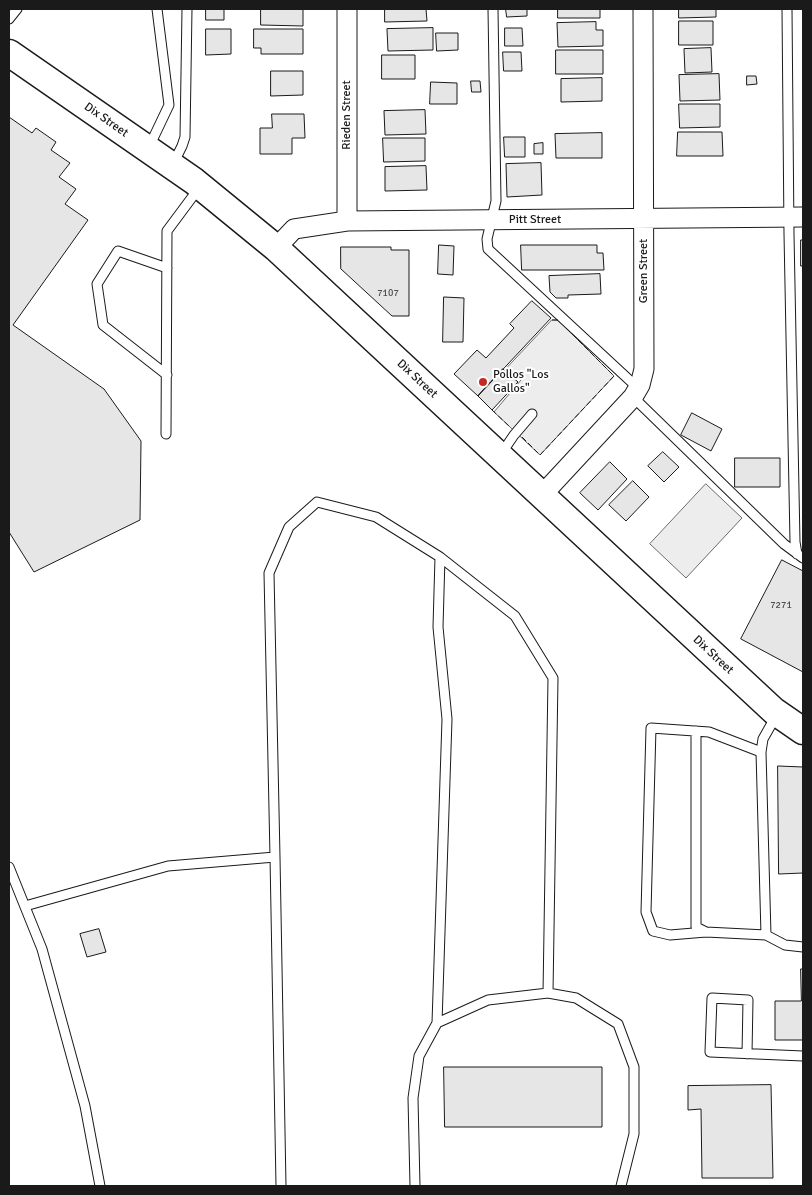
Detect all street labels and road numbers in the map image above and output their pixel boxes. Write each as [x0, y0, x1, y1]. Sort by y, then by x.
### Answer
street label: Rieden Street [340, 80, 354, 150]
street label: Dix Street [81, 100, 131, 140]
street label: Pitt Street [509, 213, 561, 227]
street label: Green Street [637, 239, 651, 303]
street label: Dix Street [394, 357, 440, 401]
street label: Dix Street [690, 633, 736, 677]

